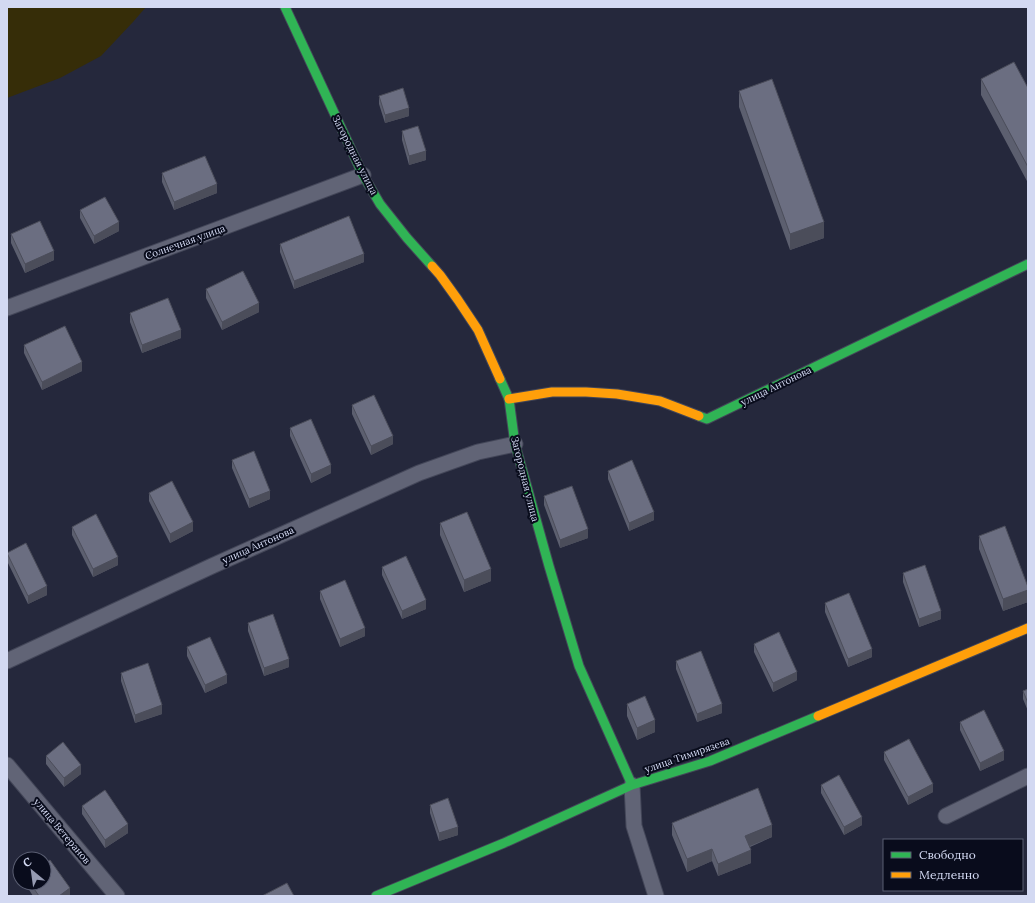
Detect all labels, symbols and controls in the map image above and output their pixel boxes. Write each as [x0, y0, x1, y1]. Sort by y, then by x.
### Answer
street label: Загородная улица [329, 113, 381, 197]
street label: Солнечная улица [143, 221, 227, 263]
street label: улица Антонова [738, 363, 814, 409]
street label: Загородная улица [508, 435, 542, 523]
street label: улица Антонова [220, 523, 296, 567]
street label: улица Тимирязева [643, 734, 731, 776]
street label: улица Ветеранов [31, 795, 93, 867]
legend [883, 839, 1023, 891]
text: Свободно [919, 847, 976, 862]
north arrow [12, 851, 52, 891]
text: С [20, 854, 34, 870]
text: Медленно [919, 867, 979, 882]

